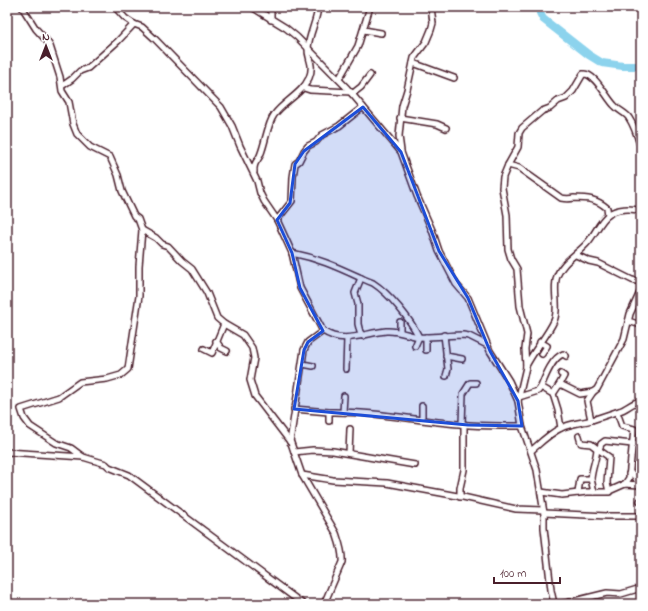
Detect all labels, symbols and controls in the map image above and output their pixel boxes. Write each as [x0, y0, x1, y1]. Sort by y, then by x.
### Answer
north arrow [26, 26, 66, 66]
text: N [42, 29, 50, 45]
scale bar [494, 559, 560, 585]
text: 100 m [500, 565, 527, 583]

